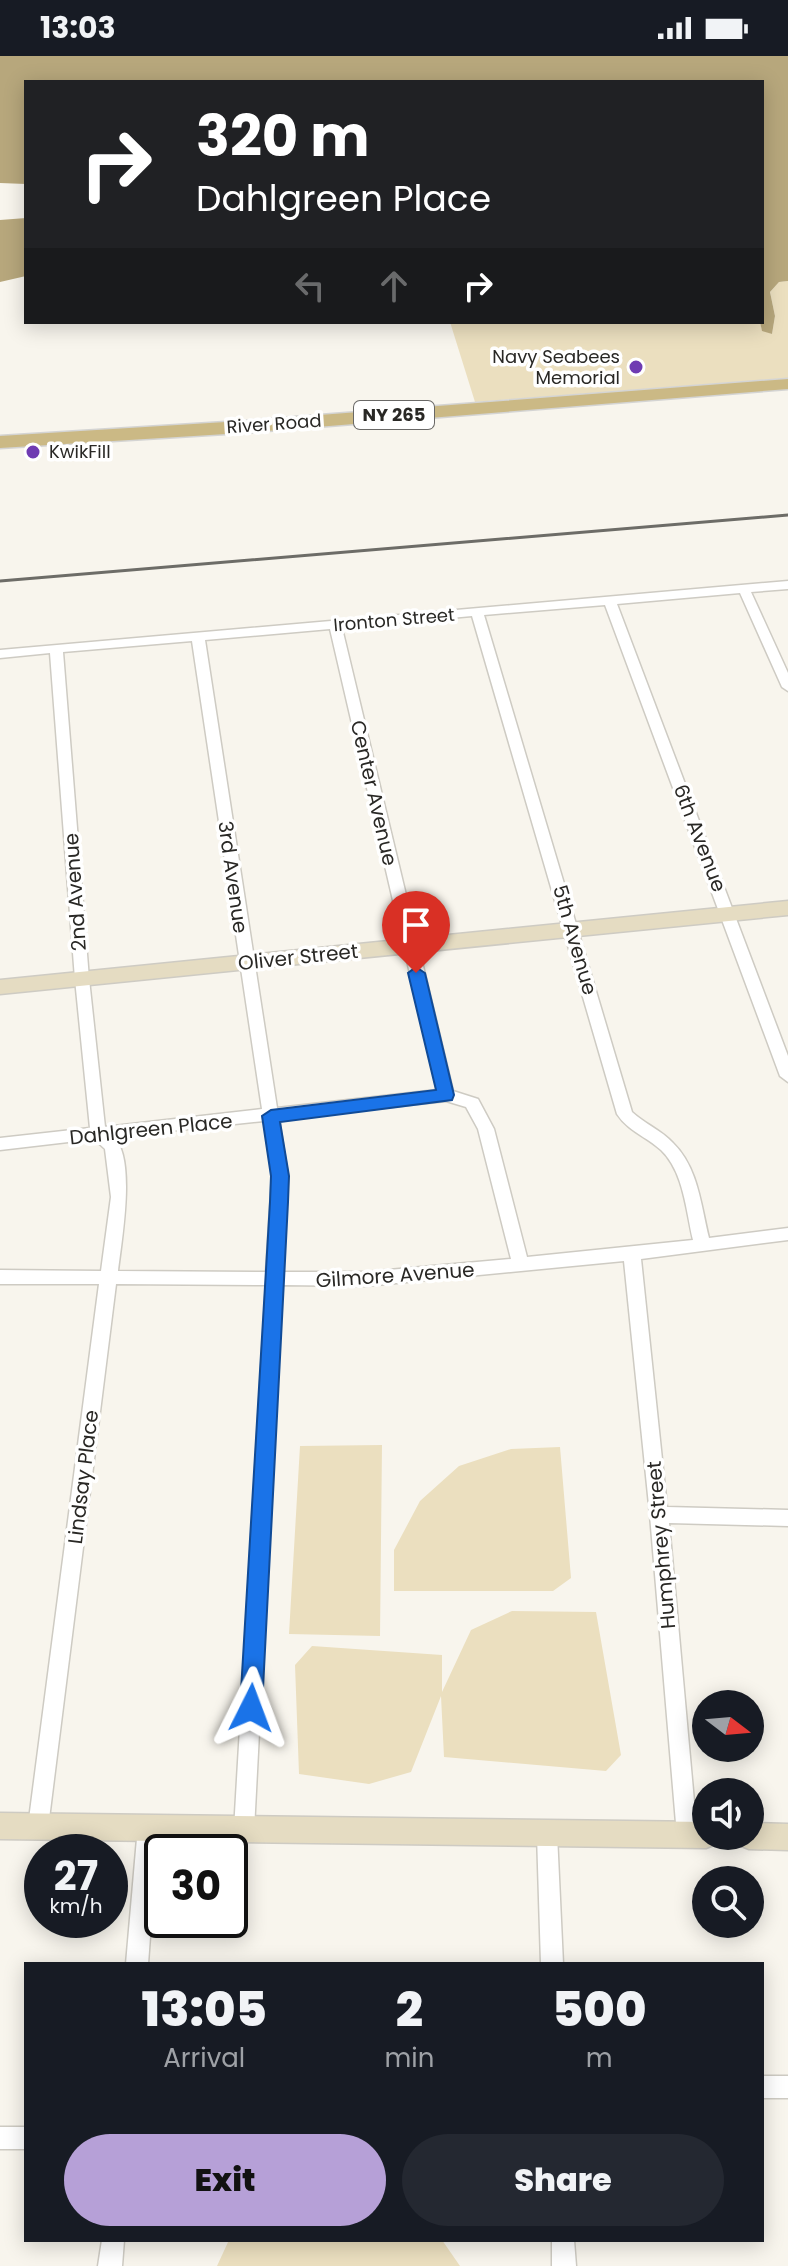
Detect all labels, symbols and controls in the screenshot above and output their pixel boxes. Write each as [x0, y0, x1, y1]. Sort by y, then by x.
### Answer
text: 13:03 [40, 6, 116, 49]
text: 320 m [196, 97, 370, 176]
icon: right [64, 112, 168, 216]
text: Dahlgreen Place [196, 173, 491, 224]
icon: left [288, 264, 332, 308]
icon: ahead [372, 264, 416, 308]
icon: right [456, 264, 500, 308]
place label: Navy Seabees Memorial [492, 344, 620, 390]
marker: Navy Seabees Memorial [627, 358, 645, 376]
road number: NY 265 [354, 401, 434, 429]
street label: River Road [226, 408, 322, 439]
place label: KwikFill [49, 439, 111, 464]
marker: KwikFill [24, 443, 42, 461]
street label: Ironton Street [332, 602, 455, 637]
street label: Center Avenue [344, 718, 404, 868]
street label: 6th Avenue [667, 780, 733, 896]
street label: 3rd Avenue [211, 819, 255, 935]
street label: 2nd Avenue [57, 832, 93, 952]
street label: 5th Avenue [546, 882, 604, 998]
pin [382, 891, 450, 973]
icon: arrive [394, 903, 438, 947]
street label: Oliver Street [237, 937, 359, 977]
street label: Dahlgreen Place [68, 1107, 234, 1151]
street label: Gilmore Avenue [315, 1255, 475, 1295]
street label: Lindsay Place [61, 1408, 105, 1546]
street label: Humphrey Street [640, 1460, 682, 1630]
position arrow [209, 1666, 293, 1750]
north arrow [692, 1690, 764, 1762]
map controls [692, 1690, 764, 1938]
button: sound [692, 1778, 764, 1850]
speed limit sign: 30 [144, 1834, 248, 1938]
text: 27 [54, 1848, 98, 1904]
button: search [692, 1866, 764, 1938]
text: km/h [49, 1892, 103, 1920]
text: 13:05 [142, 1976, 267, 2043]
text: 2 [396, 1976, 423, 2043]
text: 500 [552, 1976, 646, 2043]
text: Arrival [163, 2040, 245, 2076]
text: min [385, 2040, 434, 2076]
text: m [586, 2040, 613, 2076]
button: Exit [64, 2134, 386, 2226]
button: Share [402, 2134, 724, 2226]

